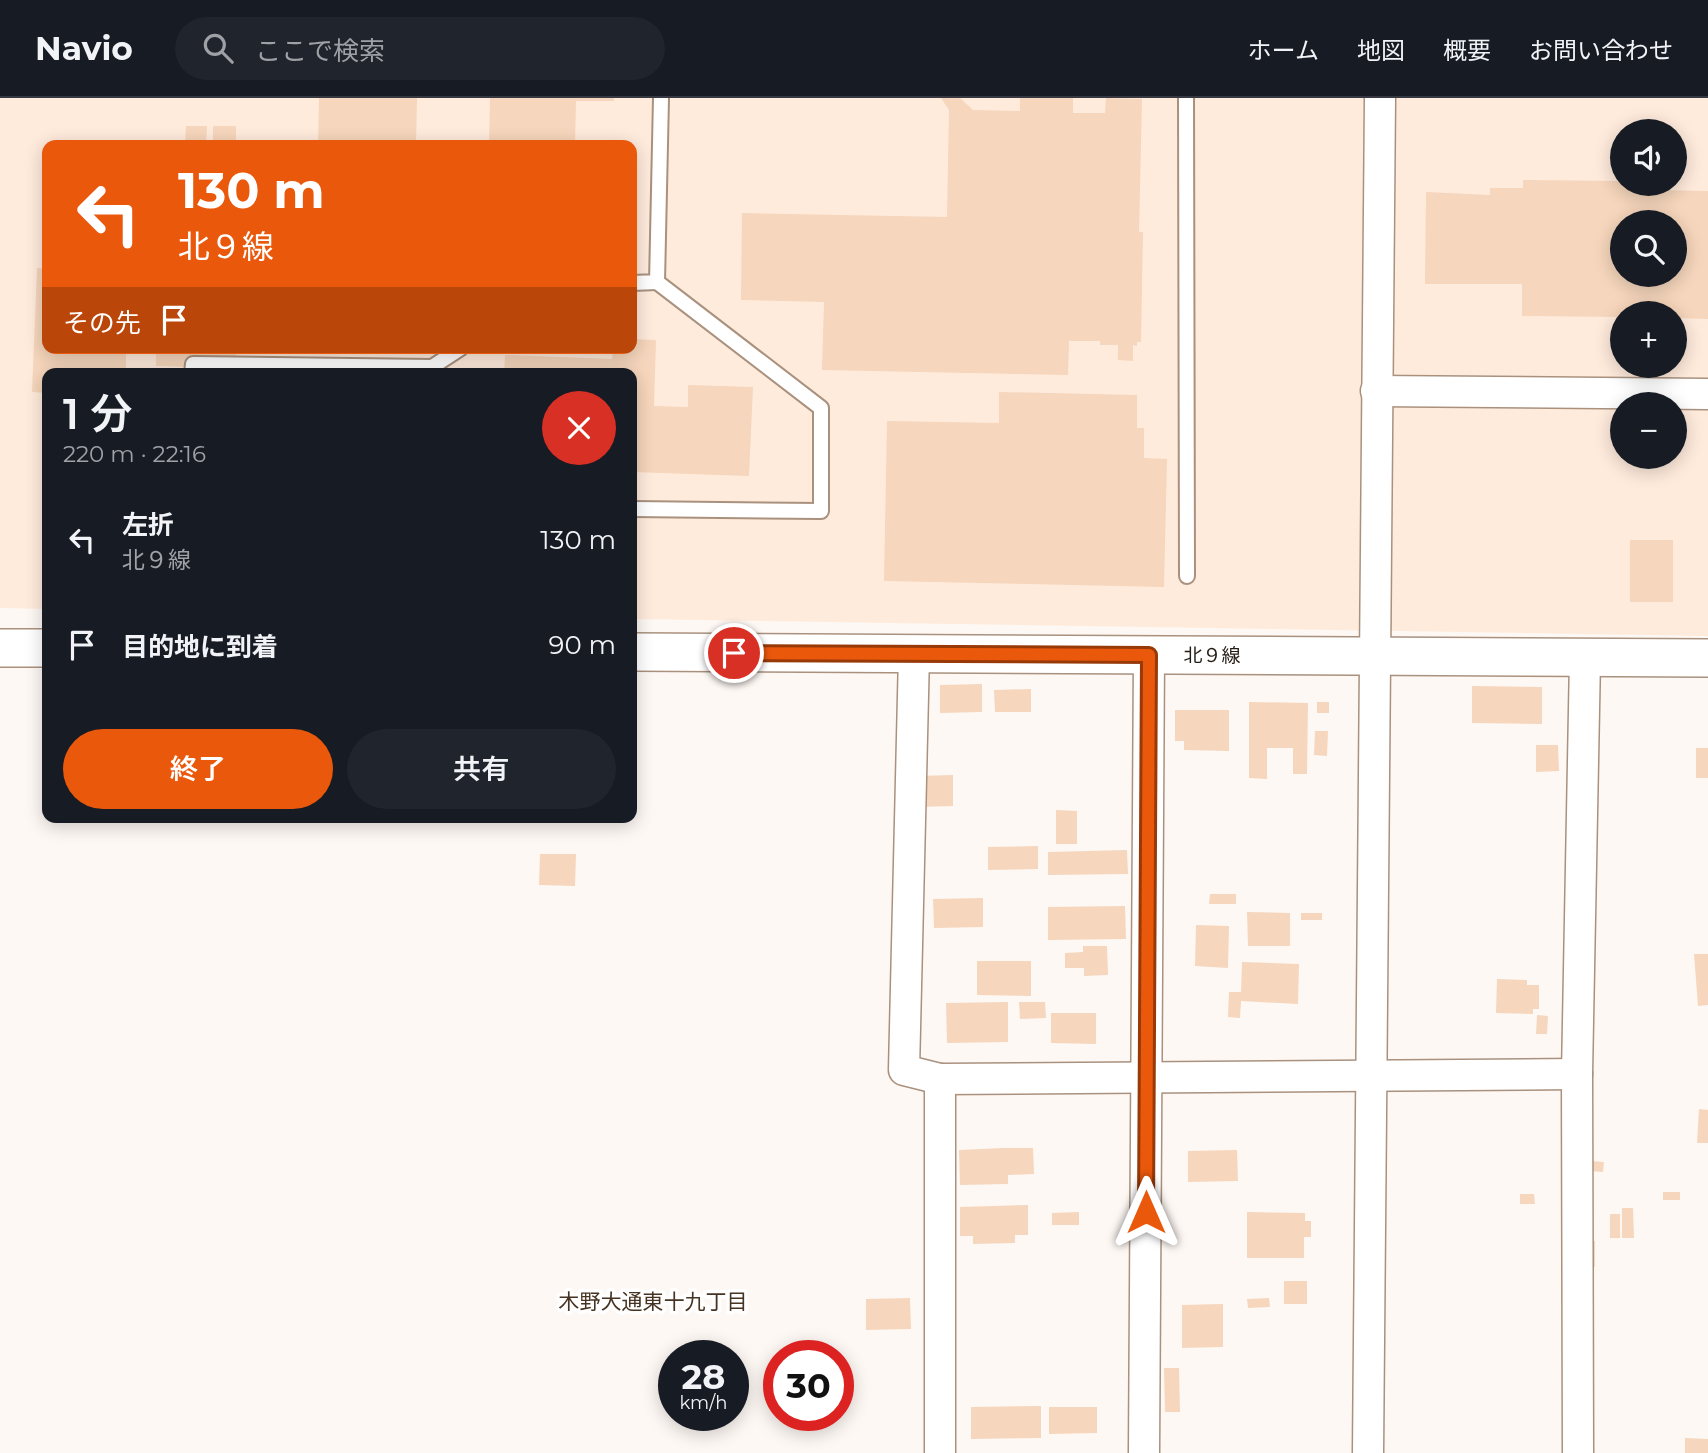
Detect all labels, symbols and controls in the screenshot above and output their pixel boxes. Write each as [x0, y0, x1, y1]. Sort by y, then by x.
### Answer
search box [175, 17, 665, 80]
text: Navio [35, 28, 133, 68]
icon: search [199, 29, 237, 67]
text: ここで検索 [255, 35, 385, 67]
text: ホーム [1248, 36, 1319, 65]
text: 地図 [1357, 36, 1405, 65]
text: 概要 [1443, 36, 1491, 65]
text: お問い合わせ [1529, 36, 1673, 65]
map controls [1610, 119, 1687, 469]
button: sound [1610, 119, 1687, 196]
text: 130 m [178, 161, 325, 220]
icon: left [63, 168, 154, 259]
button: search [1610, 210, 1687, 287]
text: 北９線 [178, 227, 274, 266]
icon: arrive [155, 301, 193, 339]
button: + [1610, 301, 1687, 378]
text: その先 [63, 307, 141, 339]
text: 1 分 [63, 388, 133, 440]
button: close [542, 391, 616, 465]
button: − [1610, 392, 1687, 469]
text: 220 m · 22:16 [63, 440, 206, 468]
text: 左折 [122, 509, 174, 541]
icon: left [63, 521, 101, 559]
text: 130 m [540, 524, 616, 556]
text: 北９線 [122, 546, 191, 574]
pin [704, 623, 764, 683]
icon: arrive [63, 626, 101, 664]
text: 90 m [549, 629, 616, 661]
text: 目的地に到着 [122, 631, 278, 663]
icon: arrive [715, 634, 753, 672]
street label: 北９線 [1183, 644, 1241, 667]
button: 終了 [63, 729, 333, 809]
button: 共有 [347, 729, 616, 809]
position arrow [1109, 1175, 1183, 1249]
district label: 木野大通東十九丁目 [559, 1289, 748, 1314]
speed limit sign: 30 [763, 1340, 854, 1431]
text: 28 [682, 1355, 725, 1398]
text: km/h [679, 1392, 728, 1414]

